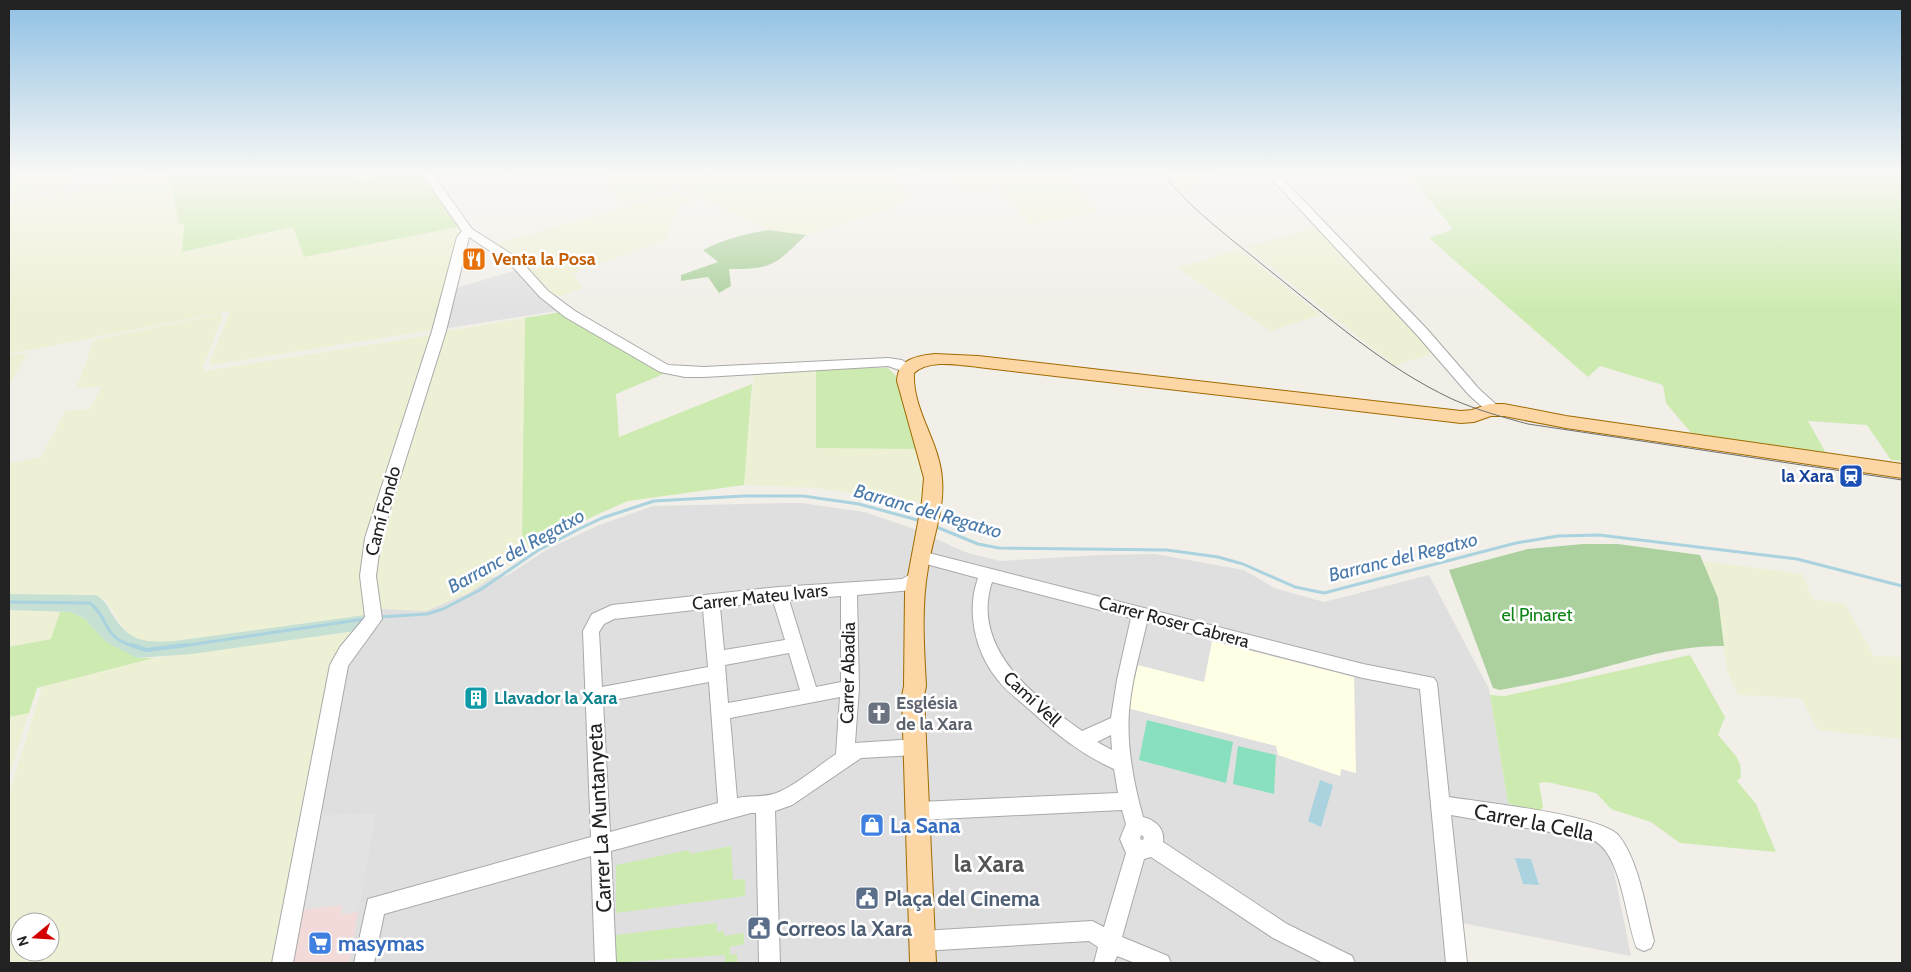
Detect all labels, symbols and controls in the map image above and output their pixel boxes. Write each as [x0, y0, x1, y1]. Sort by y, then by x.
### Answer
restaurant icon: Venta la Posa [461, 246, 487, 272]
place label: Venta la Posa [492, 248, 596, 270]
station icon: la Xara [1838, 463, 1864, 489]
street label: Camí Fondo [360, 464, 406, 558]
place label: la Xara [1781, 465, 1834, 487]
water label: Barranc del Regatxo [851, 479, 1005, 543]
water label: Barranc del Regatxo [444, 504, 589, 598]
water label: Barranc del Regatxo [1326, 527, 1480, 587]
street label: Carrer Mateu Ivars [691, 579, 829, 615]
street label: Carrer Roser Cabrera [1096, 591, 1252, 653]
park label: el Pinaret [1502, 604, 1572, 626]
street label: Carrer Abadia [836, 621, 860, 724]
street label: Camí Vell [999, 667, 1066, 732]
building icon: Llavador la Xara [463, 685, 489, 711]
place label: Llavador la Xara [494, 687, 617, 709]
place label: Església de la Xara [896, 692, 972, 735]
church icon: Església de la Xara [866, 700, 892, 726]
street label: Carrer La Muntanyeta [582, 723, 616, 913]
street label: Carrer la Cella [1472, 798, 1596, 846]
shop icon: La Sana [859, 812, 885, 838]
place label: La Sana [890, 813, 961, 838]
district label: la Xara [954, 849, 1024, 878]
public building icon: Plaça del Cinema [854, 885, 880, 911]
place label: Plaça del Cinema [884, 886, 1040, 911]
north arrow [10, 912, 60, 962]
public building icon: Correos la Xara [746, 915, 772, 941]
place label: Correos la Xara [776, 916, 913, 941]
supermarket icon: masymas [307, 930, 333, 956]
place label: masymas [338, 931, 425, 956]
text: N [13, 934, 33, 949]

